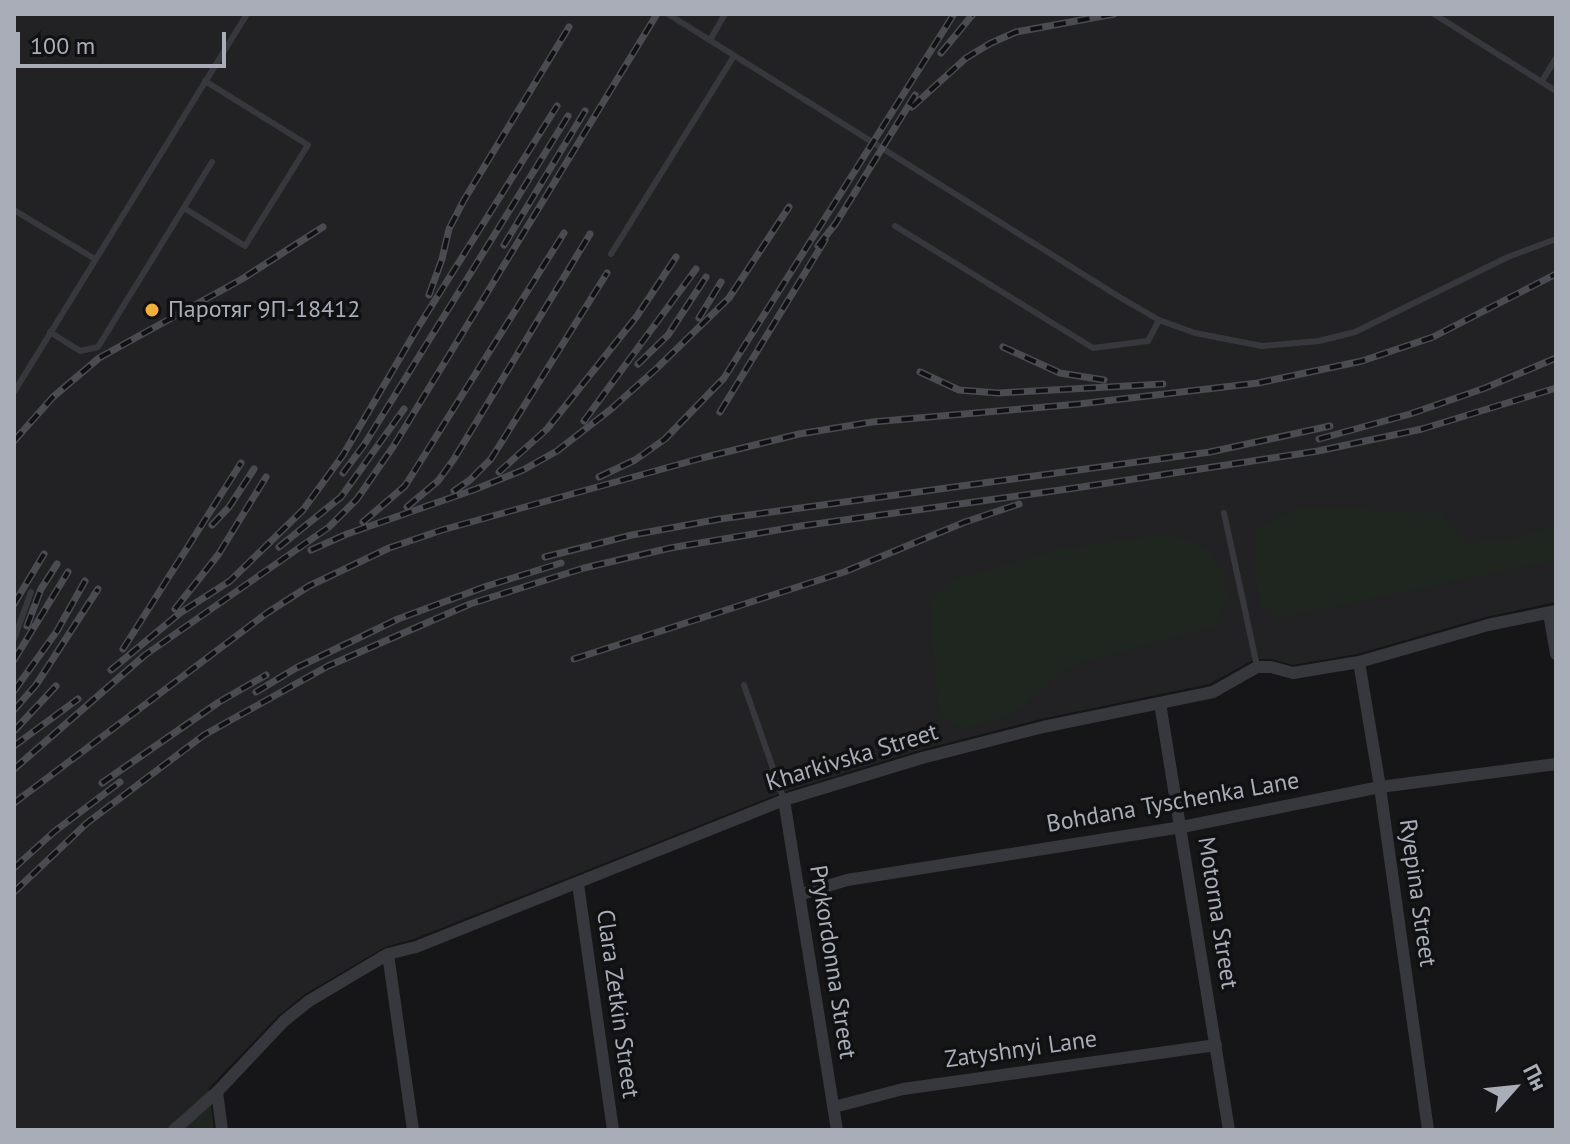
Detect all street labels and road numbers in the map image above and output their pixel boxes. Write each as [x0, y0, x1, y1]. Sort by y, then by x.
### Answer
street label: Kharkivska Street [762, 718, 942, 798]
street label: Bohdana Tyschenka Lane [1044, 767, 1302, 839]
street label: Ryepina Street [1392, 817, 1442, 969]
street label: Motorna Street [1191, 835, 1243, 991]
street label: Prykordonna Street [802, 863, 862, 1061]
street label: Clara Zetkin Street [590, 908, 644, 1100]
street label: Zatyshnyi Lane [943, 1025, 1099, 1075]

